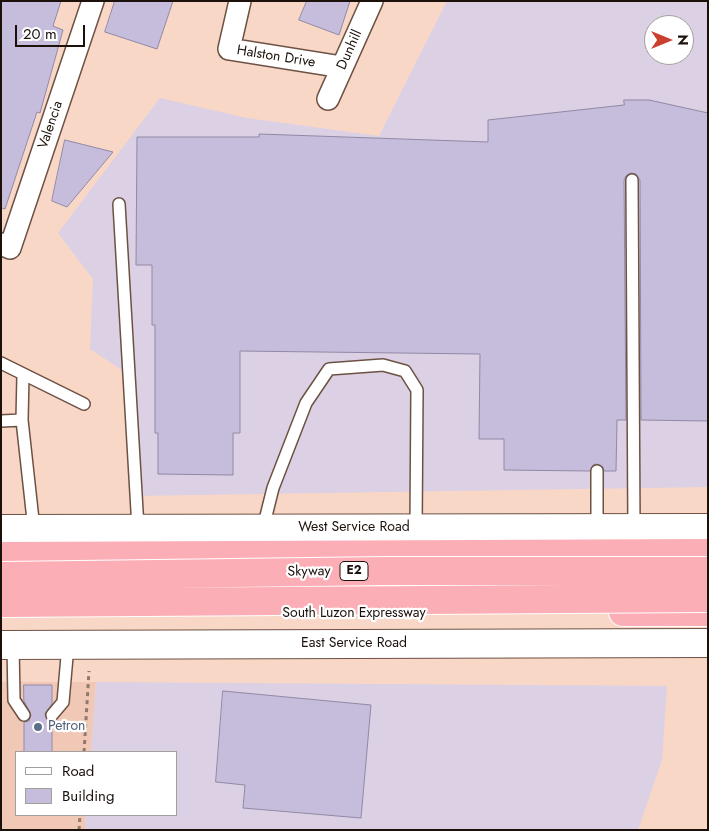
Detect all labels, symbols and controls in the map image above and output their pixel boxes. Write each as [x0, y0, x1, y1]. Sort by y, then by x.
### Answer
scale bar [18, 15, 88, 47]
north arrow [644, 15, 694, 65]
text: 20 m [23, 23, 57, 45]
street label: Dunhill [334, 28, 366, 72]
text: N [673, 34, 693, 46]
street label: Halston Drive [236, 43, 316, 71]
street label: Valencia [35, 99, 67, 151]
street label: West Service Road [298, 520, 410, 536]
road number: E2 [340, 562, 368, 580]
street label: Skyway [287, 563, 331, 581]
street label: South Luzon Expressway [282, 606, 426, 622]
street label: East Service Road [301, 636, 407, 652]
place label: Petron [48, 719, 85, 735]
marker: Petron [32, 721, 44, 733]
legend [15, 751, 178, 816]
text: Road [62, 760, 94, 782]
text: Building [62, 785, 114, 807]

